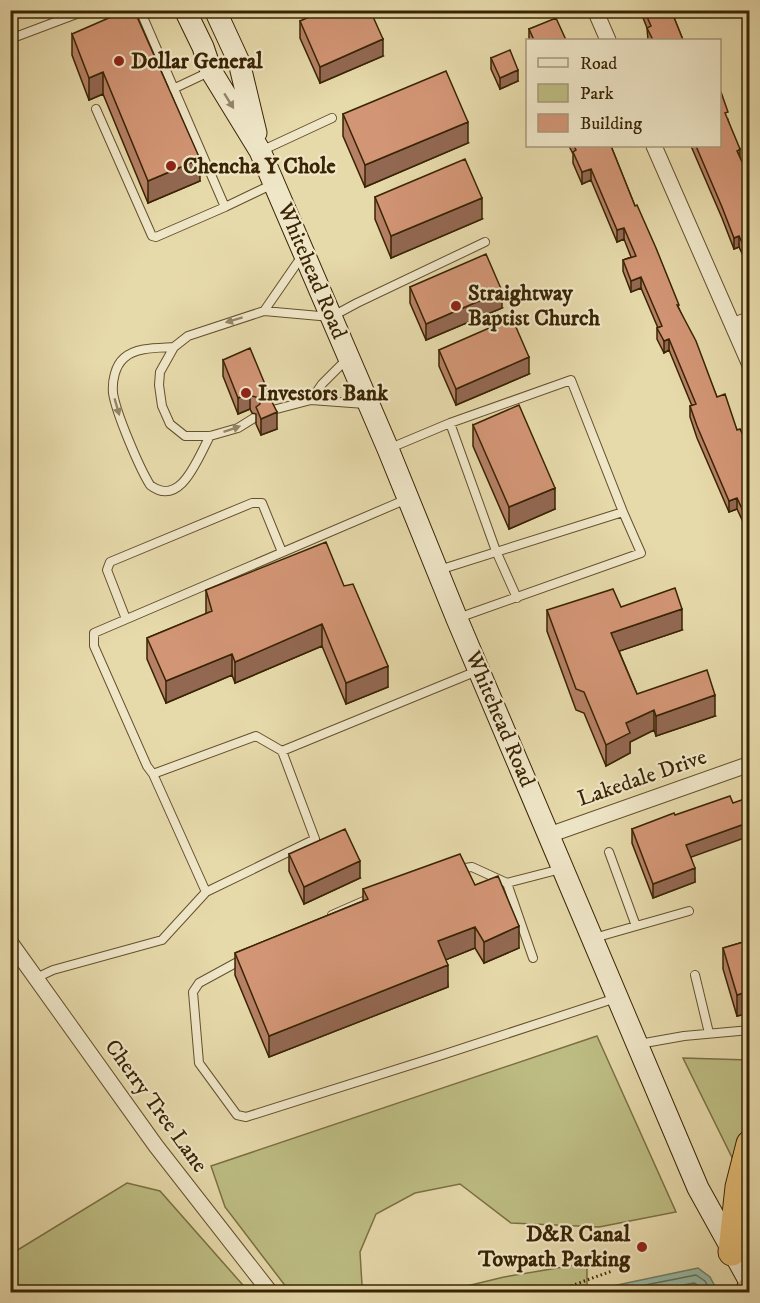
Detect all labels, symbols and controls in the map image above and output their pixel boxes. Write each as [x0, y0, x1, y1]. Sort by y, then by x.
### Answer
legend [526, 39, 721, 147]
place label: Dollar General [131, 48, 263, 75]
text: Road [580, 53, 617, 75]
marker: Dollar General [112, 54, 126, 68]
text: Park [580, 83, 614, 105]
one-way arrow [223, 93, 234, 109]
text: Building [580, 113, 642, 135]
place label: Chencha Y Chole [183, 153, 336, 180]
marker: Chencha Y Chole [164, 159, 178, 173]
street label: Whitehead Road [271, 198, 353, 343]
place label: Straightway Baptist Church [468, 280, 600, 332]
marker: Straightway Baptist Church [449, 299, 463, 313]
one-way arrow [225, 316, 243, 326]
place label: Investors Bank [258, 380, 389, 407]
marker: Investors Bank [239, 386, 253, 400]
one-way arrow [113, 398, 122, 416]
one-way arrow [223, 424, 241, 433]
street label: Whitehead Road [459, 646, 541, 791]
street label: Lakedale Drive [574, 743, 710, 813]
street label: Cherry Tree Lane [99, 1034, 213, 1178]
place label: D&R Canal Towpath Parking [477, 1221, 631, 1273]
marker: D&R Canal Towpath Parking [635, 1240, 649, 1254]

